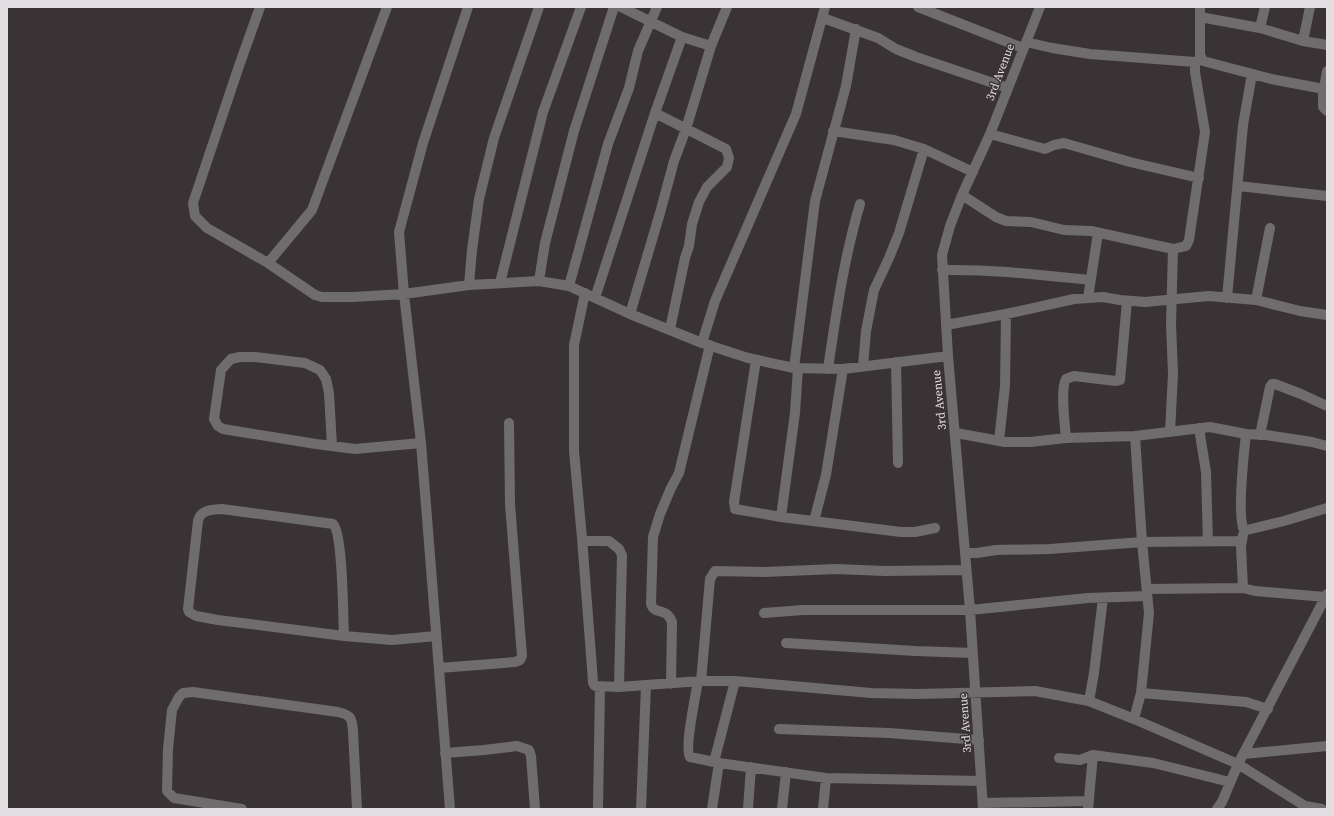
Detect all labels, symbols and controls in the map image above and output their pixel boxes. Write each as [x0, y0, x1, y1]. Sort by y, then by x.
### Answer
street label: 3rd Avenue [982, 41, 1018, 103]
street label: 3rd Avenue [928, 369, 950, 431]
street label: 3rd Avenue [955, 693, 975, 753]

